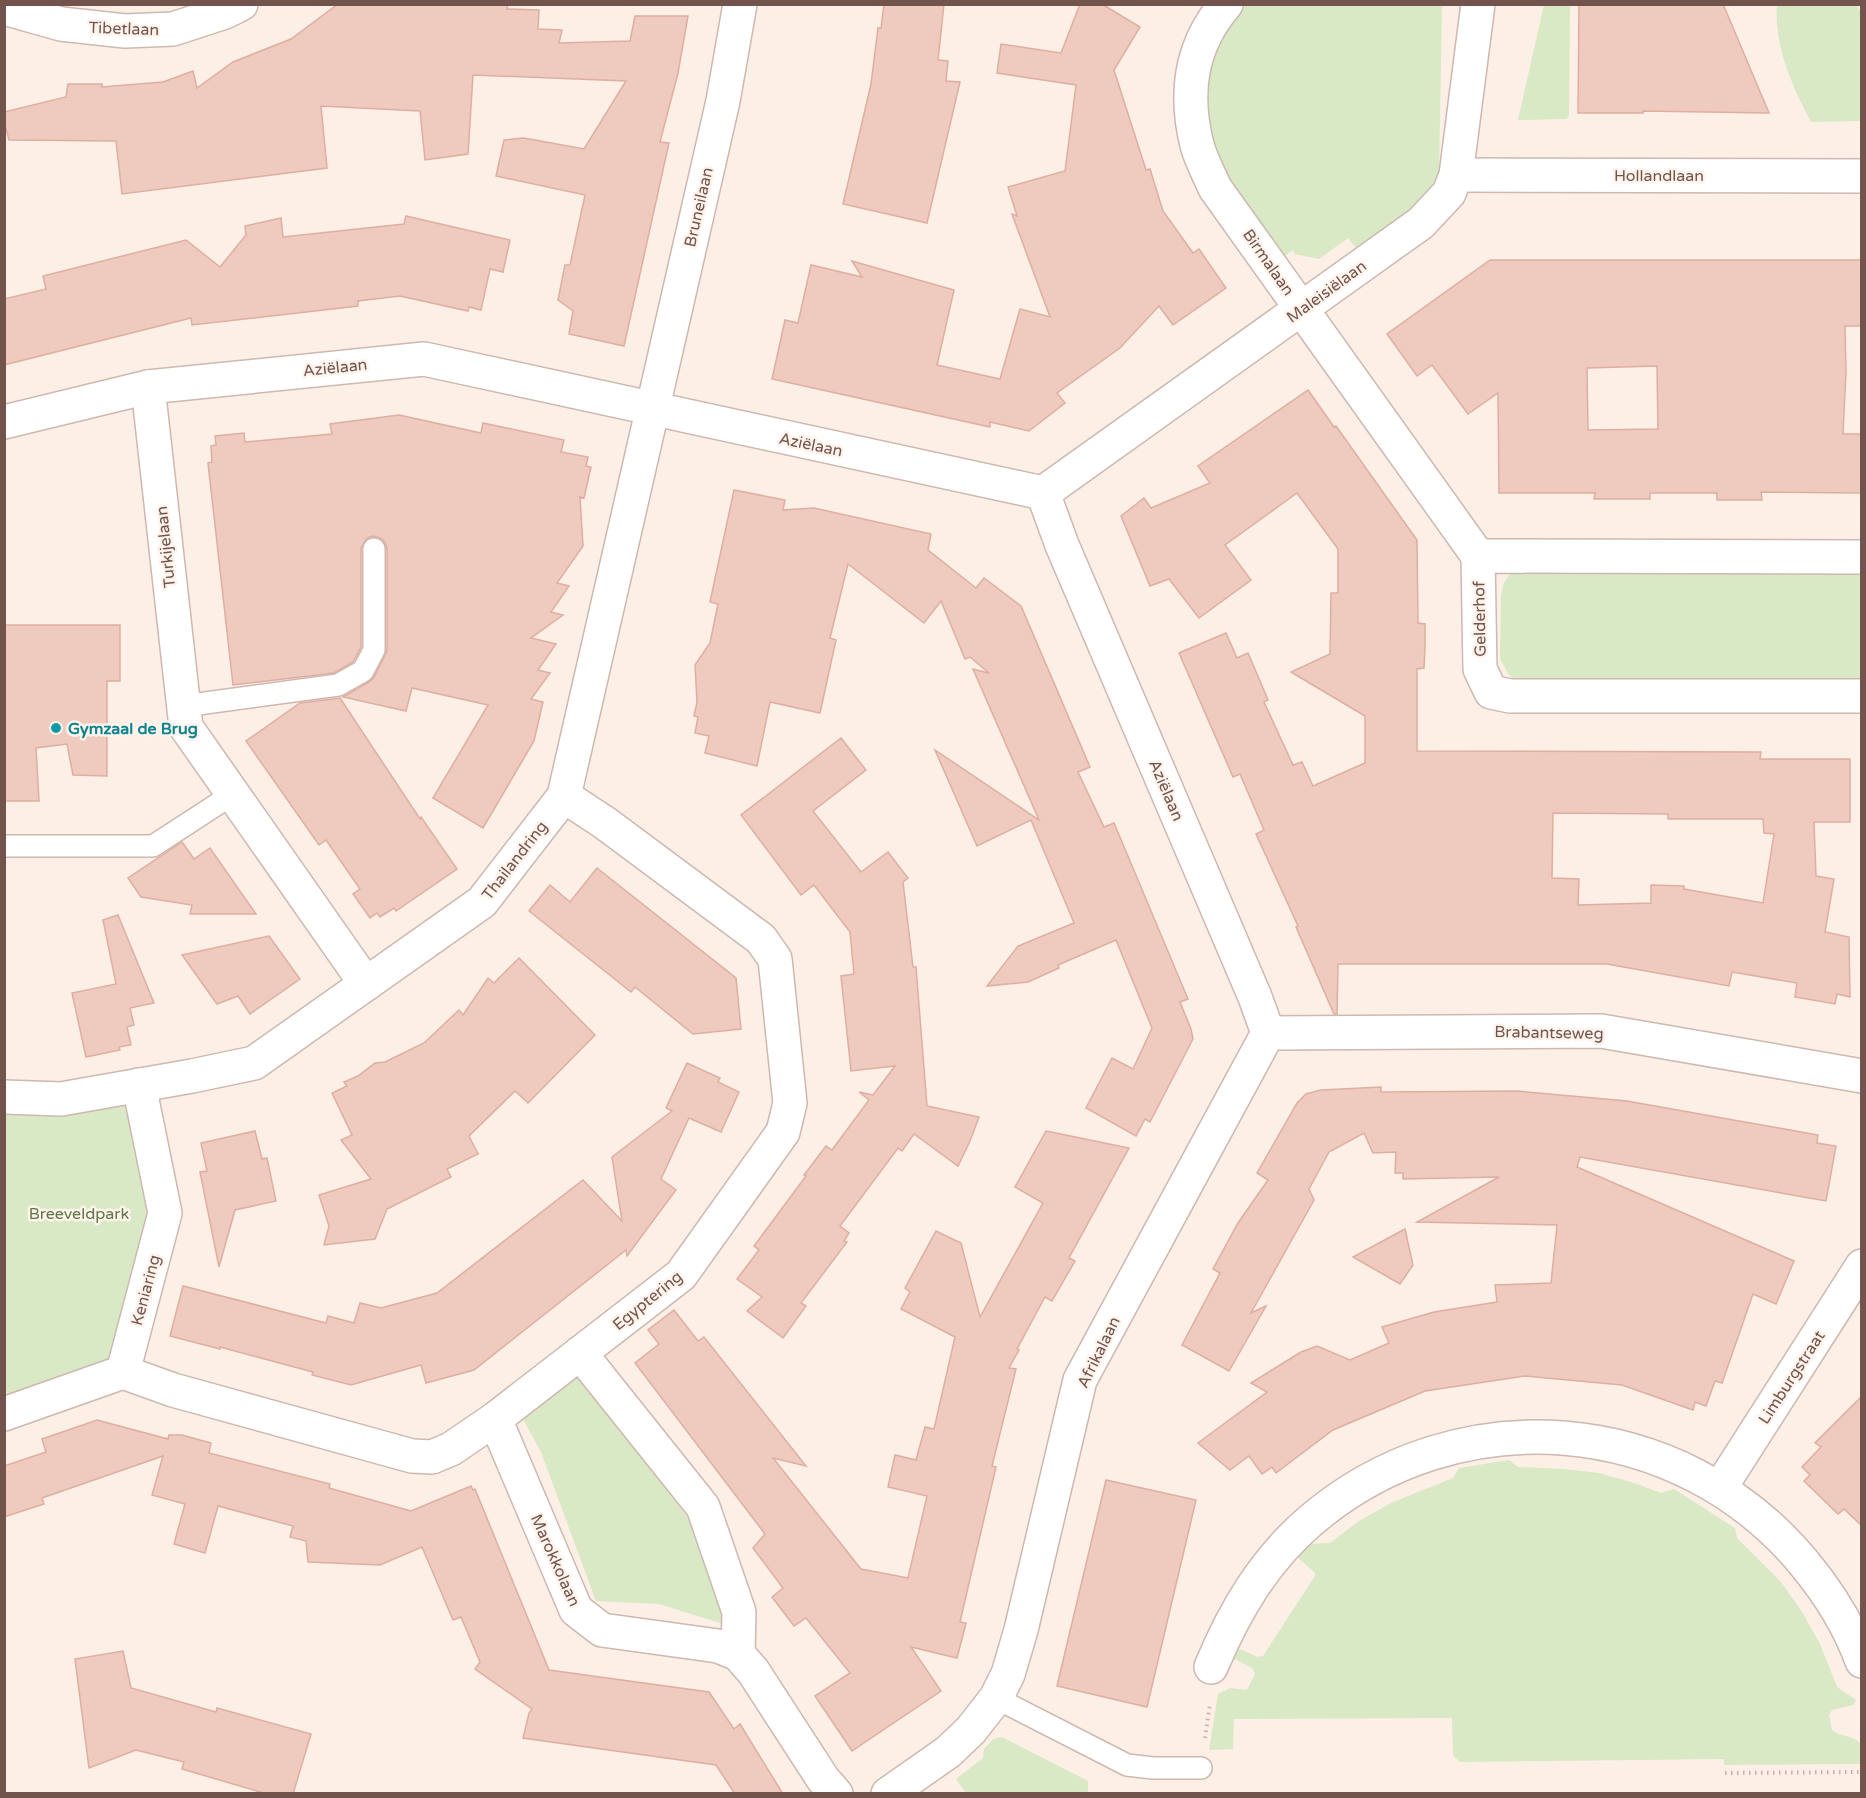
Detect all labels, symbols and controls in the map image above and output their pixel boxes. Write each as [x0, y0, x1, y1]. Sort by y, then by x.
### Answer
street label: Tibetlaan [88, 18, 160, 40]
street label: Bruneilaan [680, 165, 718, 249]
street label: Hollandlaan [1614, 166, 1704, 186]
street label: Birmalaan [1238, 226, 1298, 300]
street label: Maleisiëlaan [1283, 256, 1370, 327]
street label: Aziëlaan [302, 355, 368, 381]
street label: Aziëlaan [777, 428, 844, 461]
street label: Turkijelaan [152, 505, 180, 589]
street label: Gelderhof [1469, 580, 1491, 657]
place label: Gymzaal de Brug [68, 719, 198, 739]
marker: Gymzaal de Brug [49, 721, 63, 735]
street label: Aziëlaan [1144, 757, 1188, 824]
street label: Thailandring [478, 817, 552, 904]
street label: Brabantseweg [1494, 1022, 1604, 1044]
park label: Breeveldpark [29, 1204, 129, 1224]
street label: Keniaring [127, 1253, 165, 1328]
street label: Egyptering [609, 1267, 686, 1335]
street label: Afrikalaan [1073, 1313, 1125, 1391]
street label: Limburgstraat [1754, 1327, 1829, 1428]
street label: Marokkolaan [526, 1511, 584, 1610]

